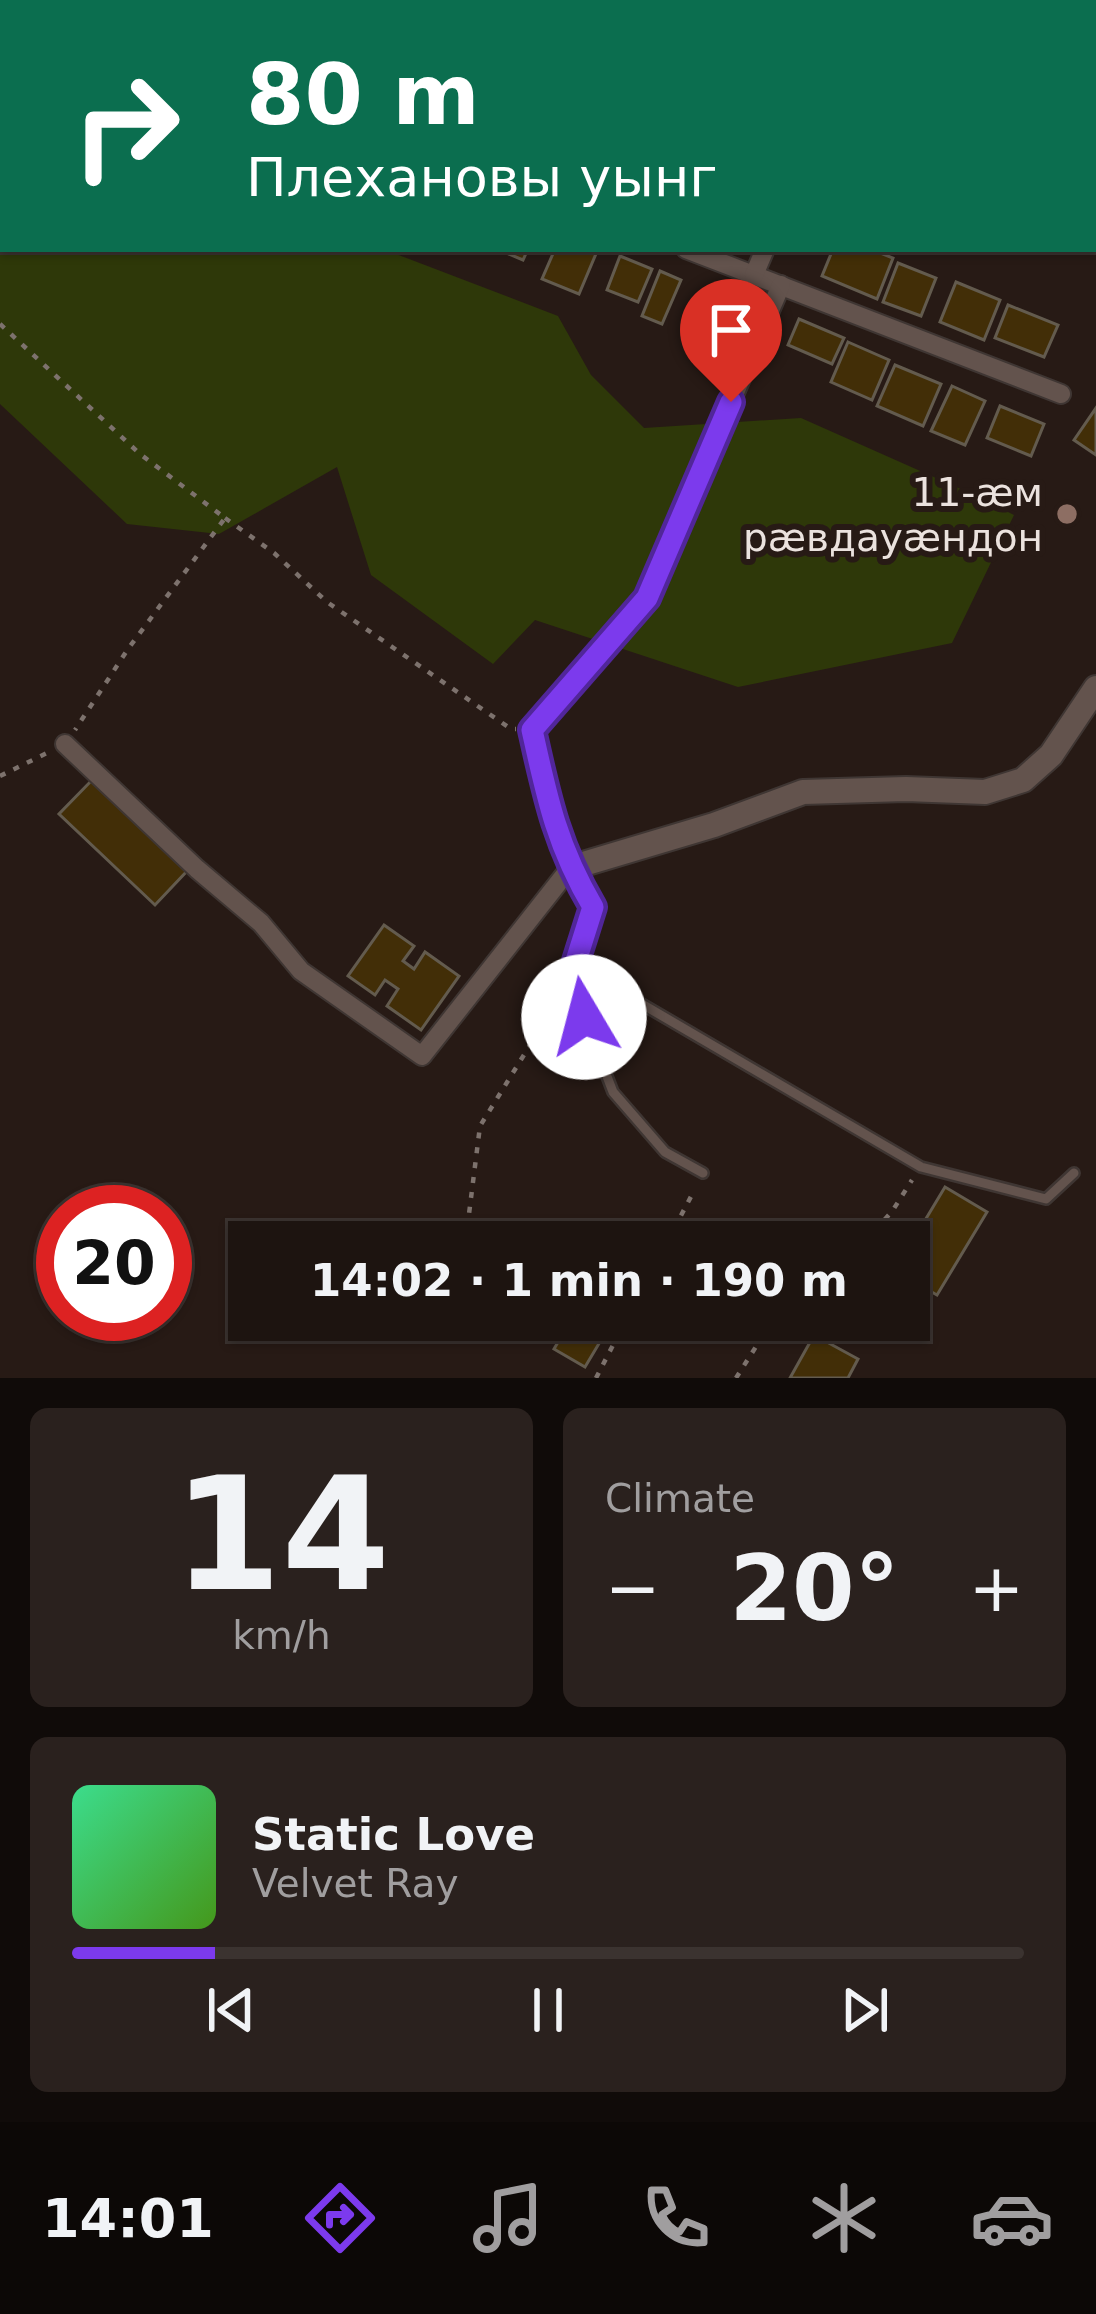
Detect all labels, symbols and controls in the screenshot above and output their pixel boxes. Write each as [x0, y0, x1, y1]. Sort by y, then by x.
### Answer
text: 80 m [246, 46, 480, 144]
icon: right [48, 48, 204, 204]
text: Плехановы уынг [246, 146, 718, 209]
pin [680, 279, 782, 402]
icon: arrive [698, 297, 764, 363]
place label: 11-æм рӕвдауӕндон [743, 470, 1043, 560]
marker: 11-æм рӕвдауӕндон [1054, 501, 1080, 527]
position arrow [521, 954, 647, 1080]
speed limit sign: 20 [36, 1185, 192, 1341]
text: 14:02 · 1 min · 190 m [310, 1254, 848, 1307]
text: 14 [173, 1444, 390, 1626]
text: Climate [605, 1476, 755, 1521]
text: 20° [729, 1536, 900, 1641]
text: − [605, 1550, 660, 1627]
text: + [969, 1550, 1024, 1627]
text: km/h [232, 1613, 331, 1658]
text: Static Love [252, 1808, 535, 1861]
text: Velvet Ray [252, 1861, 458, 1906]
icon: previous [198, 1977, 264, 2043]
icon: pause [515, 1977, 581, 2043]
icon: next [832, 1977, 898, 2043]
icon: directions [298, 2176, 382, 2260]
icon: music [466, 2176, 550, 2260]
icon: phone [634, 2176, 718, 2260]
icon: climate [802, 2176, 886, 2260]
icon: car [970, 2176, 1054, 2260]
text: 14:01 [42, 2187, 214, 2250]

